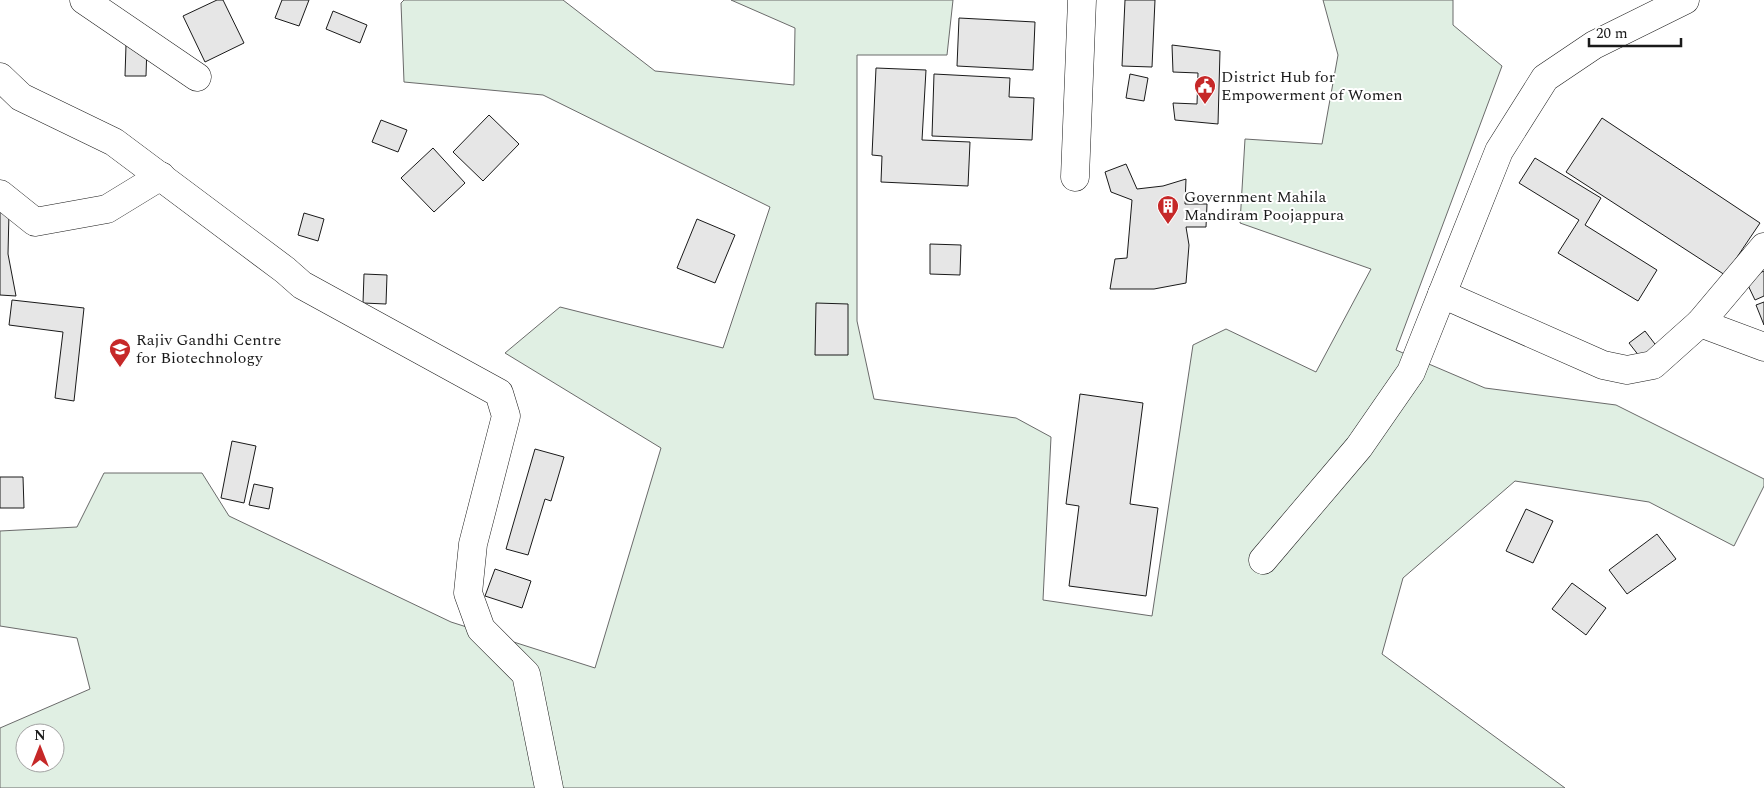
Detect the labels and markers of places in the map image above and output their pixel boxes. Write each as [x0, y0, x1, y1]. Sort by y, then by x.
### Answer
place label: District Hub for Empowerment of Women [1221, 65, 1403, 107]
public building icon: District Hub for Empowerment of Women [1193, 74, 1217, 105]
place label: Government Mahila Mandiram Poojappura [1184, 185, 1344, 227]
building icon: Government Mahila Mandiram Poojappura [1156, 194, 1180, 225]
place label: Rajiv Gandhi Centre for Biotechnology [136, 328, 281, 370]
school or university icon: Rajiv Gandhi Centre for Biotechnology [108, 337, 132, 368]

